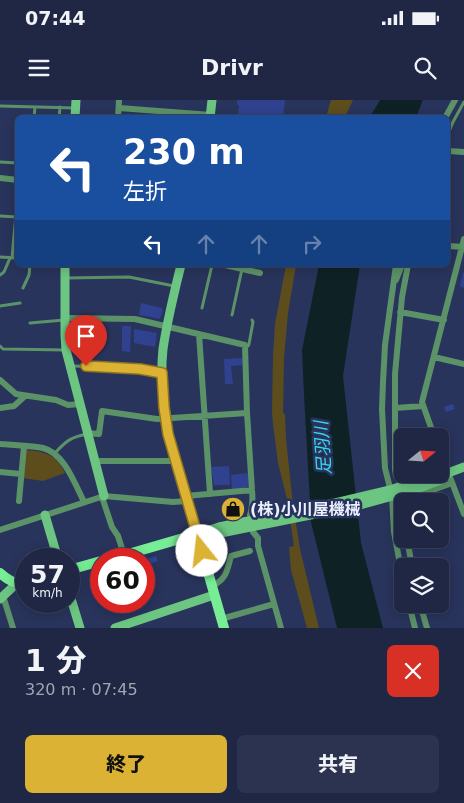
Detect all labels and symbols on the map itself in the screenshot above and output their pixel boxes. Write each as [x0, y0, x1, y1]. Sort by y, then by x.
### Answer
pin [65, 315, 107, 366]
water label: 足羽川 [310, 418, 335, 476]
north arrow [394, 428, 449, 482]
shop icon: (株)小川屋機械 [220, 496, 246, 522]
place label: (株)小川屋機械 [250, 500, 361, 519]
position arrow [175, 524, 227, 576]
speed limit sign: 60 [90, 548, 155, 613]

